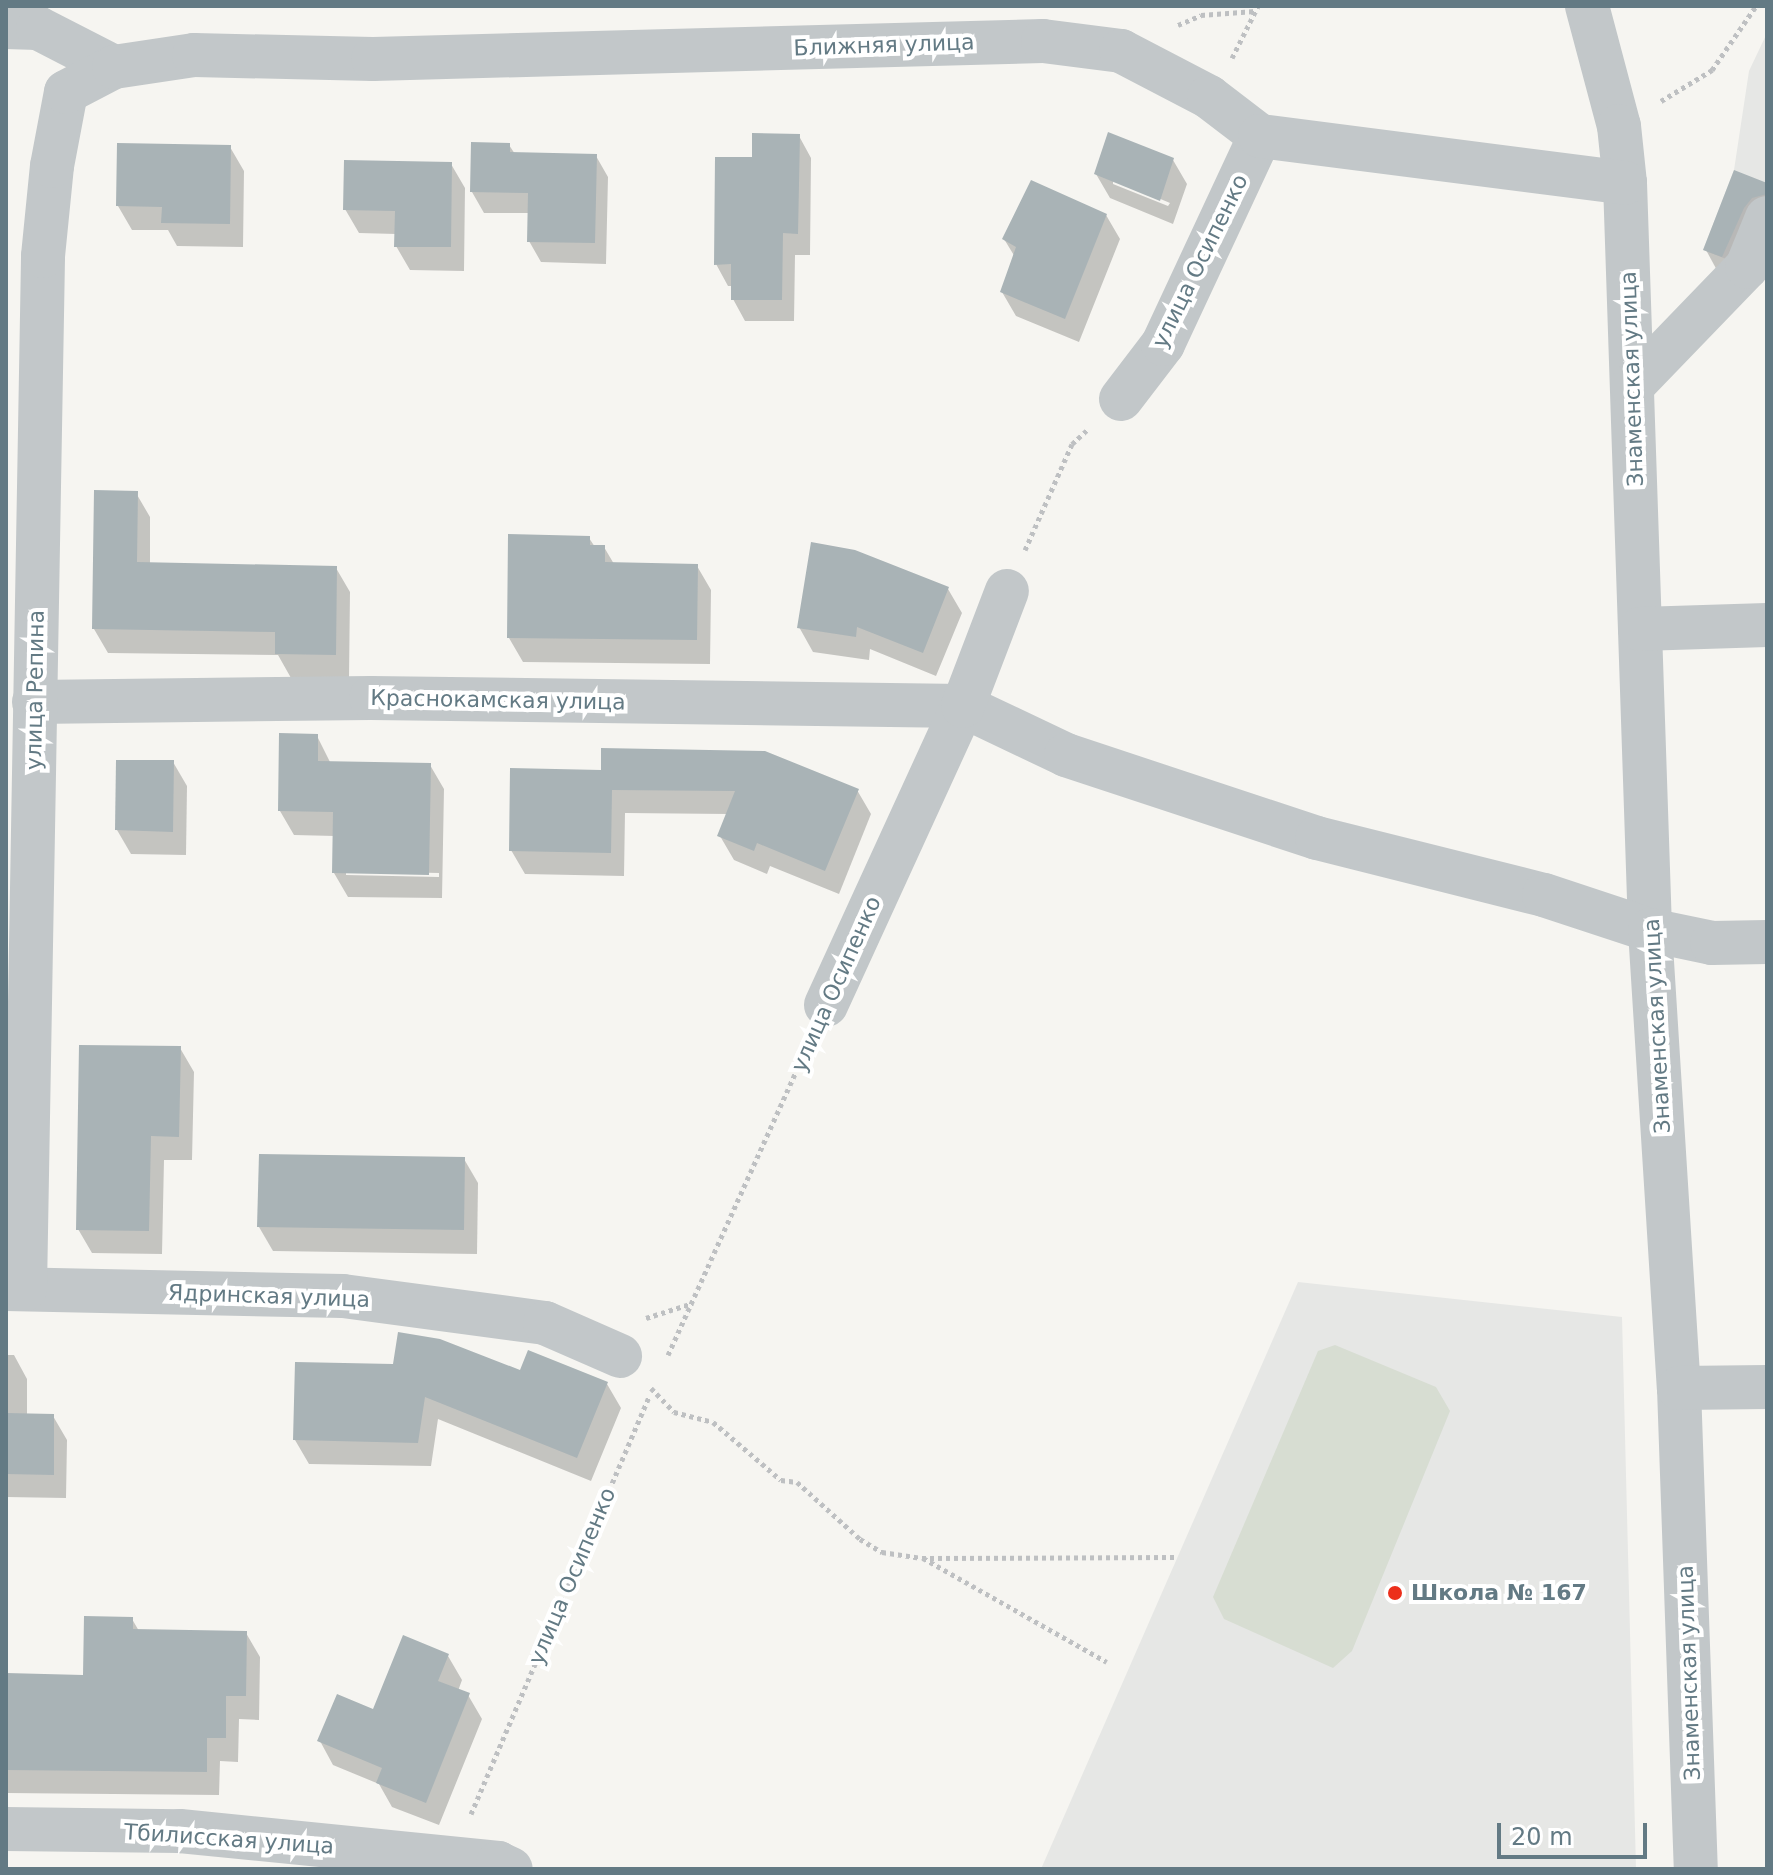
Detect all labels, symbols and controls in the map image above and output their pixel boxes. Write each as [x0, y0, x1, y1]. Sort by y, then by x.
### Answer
street label: Ближняя улица [793, 29, 975, 61]
street label: улица Осипенко [1147, 170, 1253, 352]
street label: Знаменская улица [1615, 271, 1649, 487]
street label: улица Репина [20, 610, 50, 770]
street label: Краснокамская улица [370, 685, 626, 715]
street label: улица Осипенко [785, 892, 887, 1076]
street label: Знаменская улица [1638, 918, 1676, 1134]
street label: Ядринская улица [168, 1279, 370, 1313]
street label: улица Осипенко [523, 1484, 621, 1668]
street label: Знаменская улица [1672, 1565, 1706, 1781]
place label: Школа № 167 [1411, 1580, 1587, 1606]
marker: Школа № 167 [1386, 1584, 1404, 1602]
scale bar [1501, 1807, 1651, 1857]
street label: Тбилисская улица [123, 1818, 335, 1860]
text: 20 m [1511, 1823, 1573, 1851]

